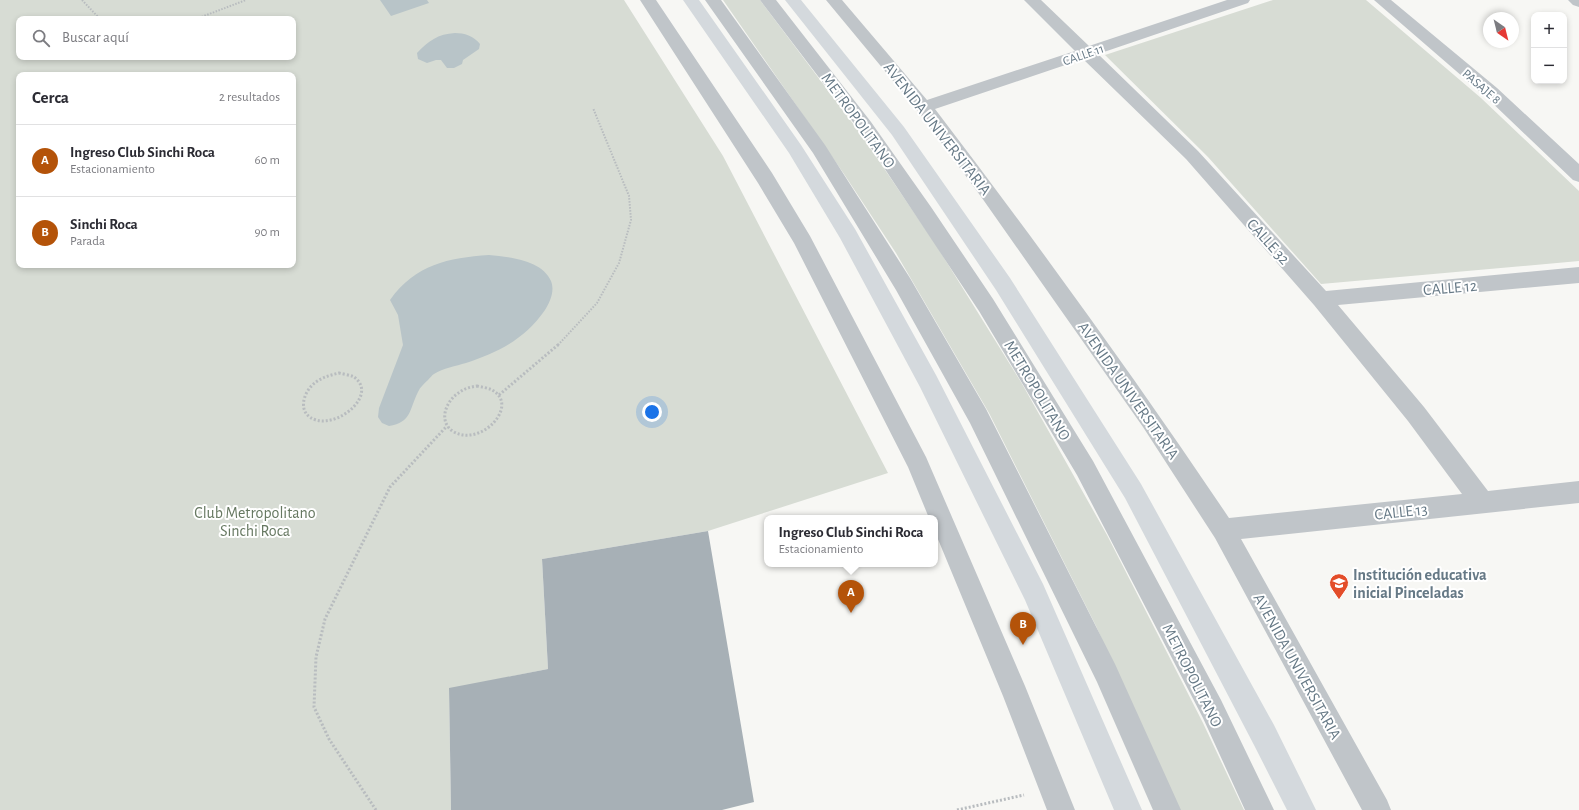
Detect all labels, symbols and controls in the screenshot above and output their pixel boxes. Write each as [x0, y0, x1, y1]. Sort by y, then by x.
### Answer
north arrow [1483, 12, 1519, 48]
map controls [1531, 12, 1567, 84]
button: + [1531, 12, 1567, 48]
search box [16, 16, 296, 60]
icon: search [30, 27, 52, 49]
text: Buscar aquí [62, 30, 129, 45]
street label: CALLE 11 [1061, 42, 1106, 68]
button: − [1531, 48, 1567, 84]
street label: AVENIDA UNIVERSITARIA [881, 59, 994, 198]
street label: PASAJE 8 [1459, 67, 1503, 107]
street label: METROPOLITANO [818, 70, 898, 171]
text: Cerca [32, 89, 69, 106]
text: 2 resultados [219, 91, 280, 104]
text: Ingreso Club Sinchi Roca [70, 145, 215, 160]
text: A [41, 154, 49, 167]
text: 60 m [254, 154, 280, 167]
text: Estacionamiento [70, 163, 155, 176]
street label: CALLE 32 [1244, 216, 1293, 267]
text: Sinchi Roca [70, 217, 138, 232]
text: B [41, 226, 49, 239]
text: 90 m [254, 226, 280, 239]
text: Parada [70, 235, 105, 248]
street label: CALLE 12 [1422, 278, 1478, 298]
street label: AVENIDA UNIVERSITARIA [1075, 319, 1182, 462]
street label: METROPOLITANO [1001, 338, 1073, 443]
your location [642, 402, 662, 422]
street label: CALLE 13 [1374, 501, 1428, 523]
park label: Club Metropolitano Sinchi Roca [194, 505, 316, 539]
popup [764, 515, 938, 567]
text: Ingreso Club Sinchi Roca [778, 525, 924, 540]
text: Estacionamiento [778, 543, 863, 556]
place label: Institución educativa inicial Pinceladas [1353, 567, 1487, 601]
school or university icon: Institución educativa inicial Pinceladas [1328, 572, 1350, 600]
pin: A [838, 580, 864, 613]
street label: AVENIDA UNIVERSITARIA [1250, 591, 1344, 742]
pin: B [1010, 612, 1036, 645]
street label: METROPOLITANO [1159, 621, 1225, 730]

